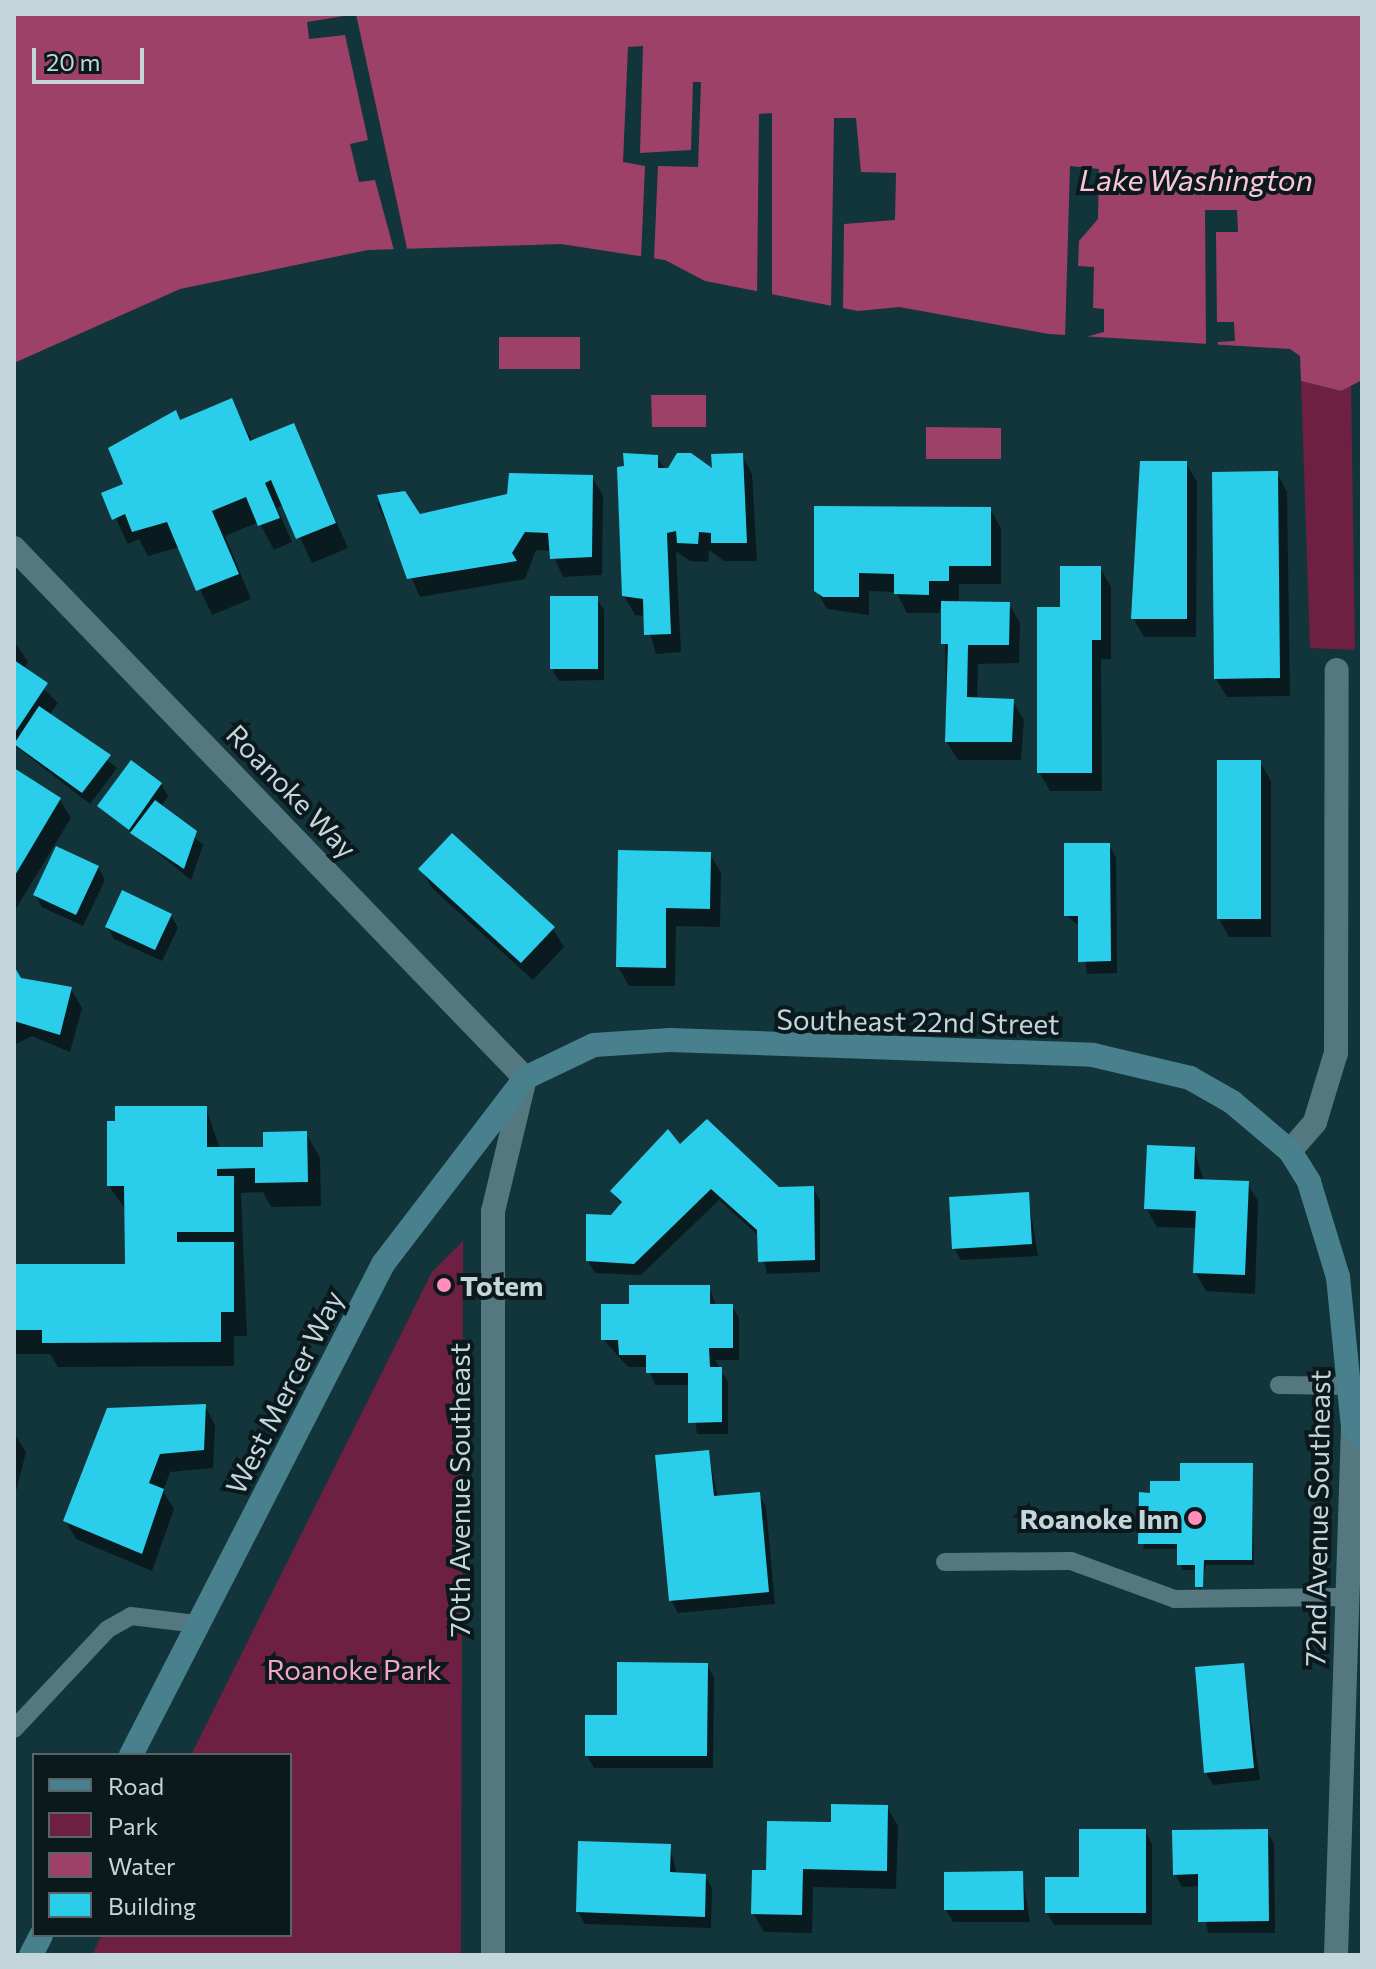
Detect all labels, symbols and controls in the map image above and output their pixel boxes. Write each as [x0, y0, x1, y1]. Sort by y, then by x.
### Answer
scale bar [36, 32, 148, 82]
text: 20 m [46, 47, 100, 76]
water label: Lake Washington [1079, 161, 1313, 197]
street label: Roanoke Way [220, 717, 364, 865]
street label: Southeast 22nd Street [776, 1002, 1060, 1040]
place label: Totem [460, 1268, 544, 1302]
marker: Totem [435, 1276, 453, 1294]
street label: West Mercer Way [218, 1285, 350, 1499]
street label: 70th Avenue Southeast [442, 1343, 476, 1637]
street label: 72nd Avenue Southeast [1298, 1370, 1336, 1666]
place label: Roanoke Inn [1020, 1501, 1179, 1535]
marker: Roanoke Inn [1186, 1509, 1204, 1527]
park label: Roanoke Park [266, 1652, 442, 1686]
legend [32, 1753, 292, 1937]
text: Road [108, 1771, 164, 1800]
text: Park [108, 1811, 158, 1840]
text: Water [108, 1851, 176, 1880]
text: Building [108, 1891, 196, 1920]

